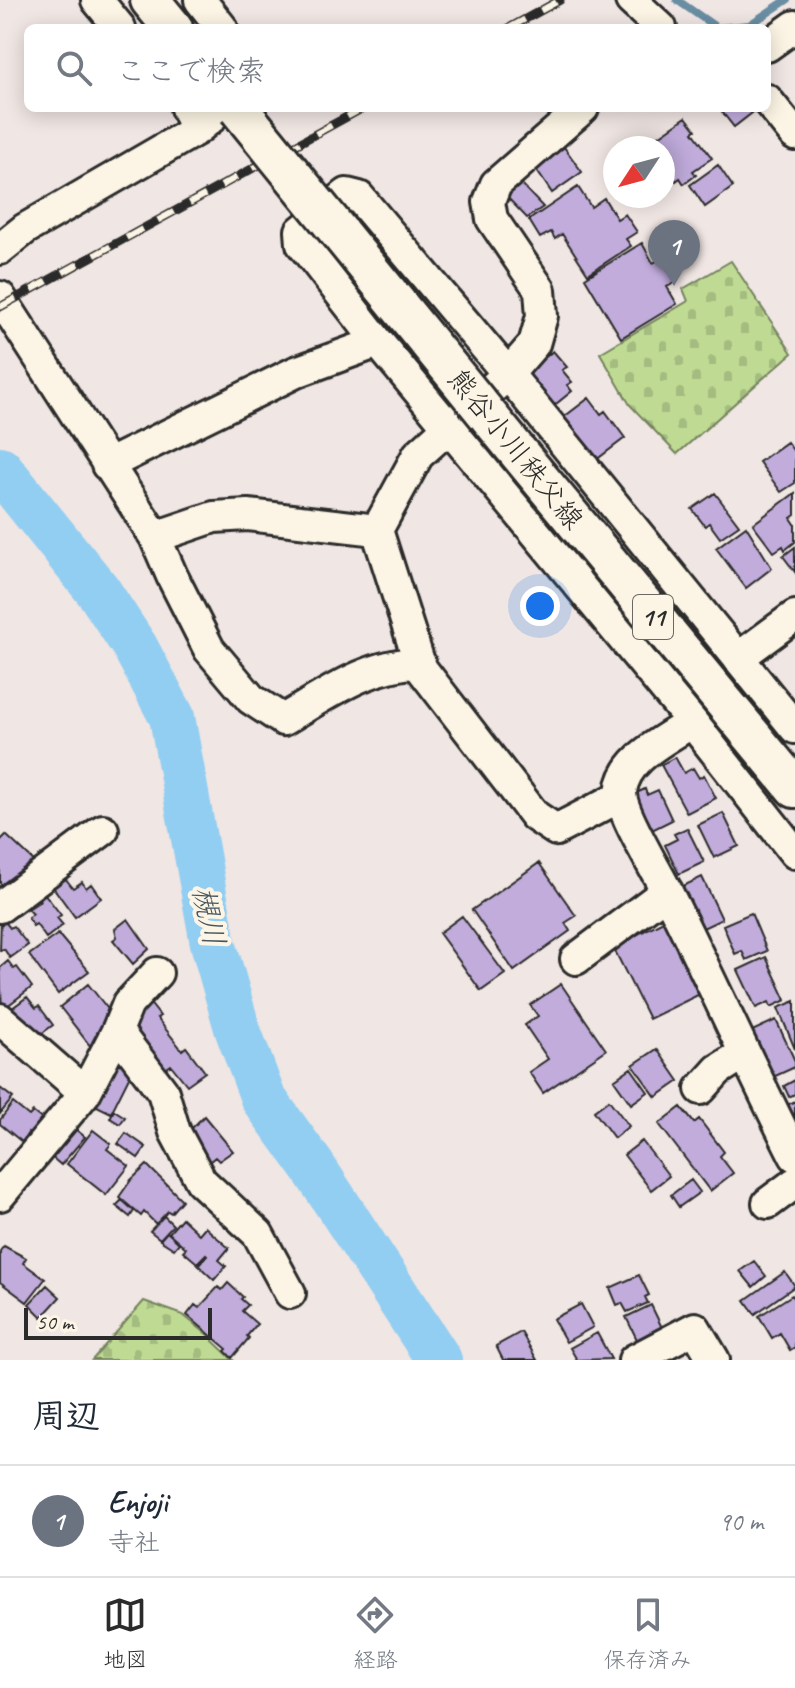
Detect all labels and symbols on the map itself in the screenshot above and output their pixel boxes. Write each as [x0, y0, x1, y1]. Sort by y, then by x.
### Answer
north arrow [603, 136, 675, 208]
pin: 1 [648, 220, 700, 286]
street label: 熊谷小川秩父線 [441, 362, 591, 536]
your location [520, 586, 560, 626]
road number: 11 [633, 595, 673, 639]
water label: 槻川 [184, 883, 234, 949]
scale bar [24, 1304, 212, 1340]

